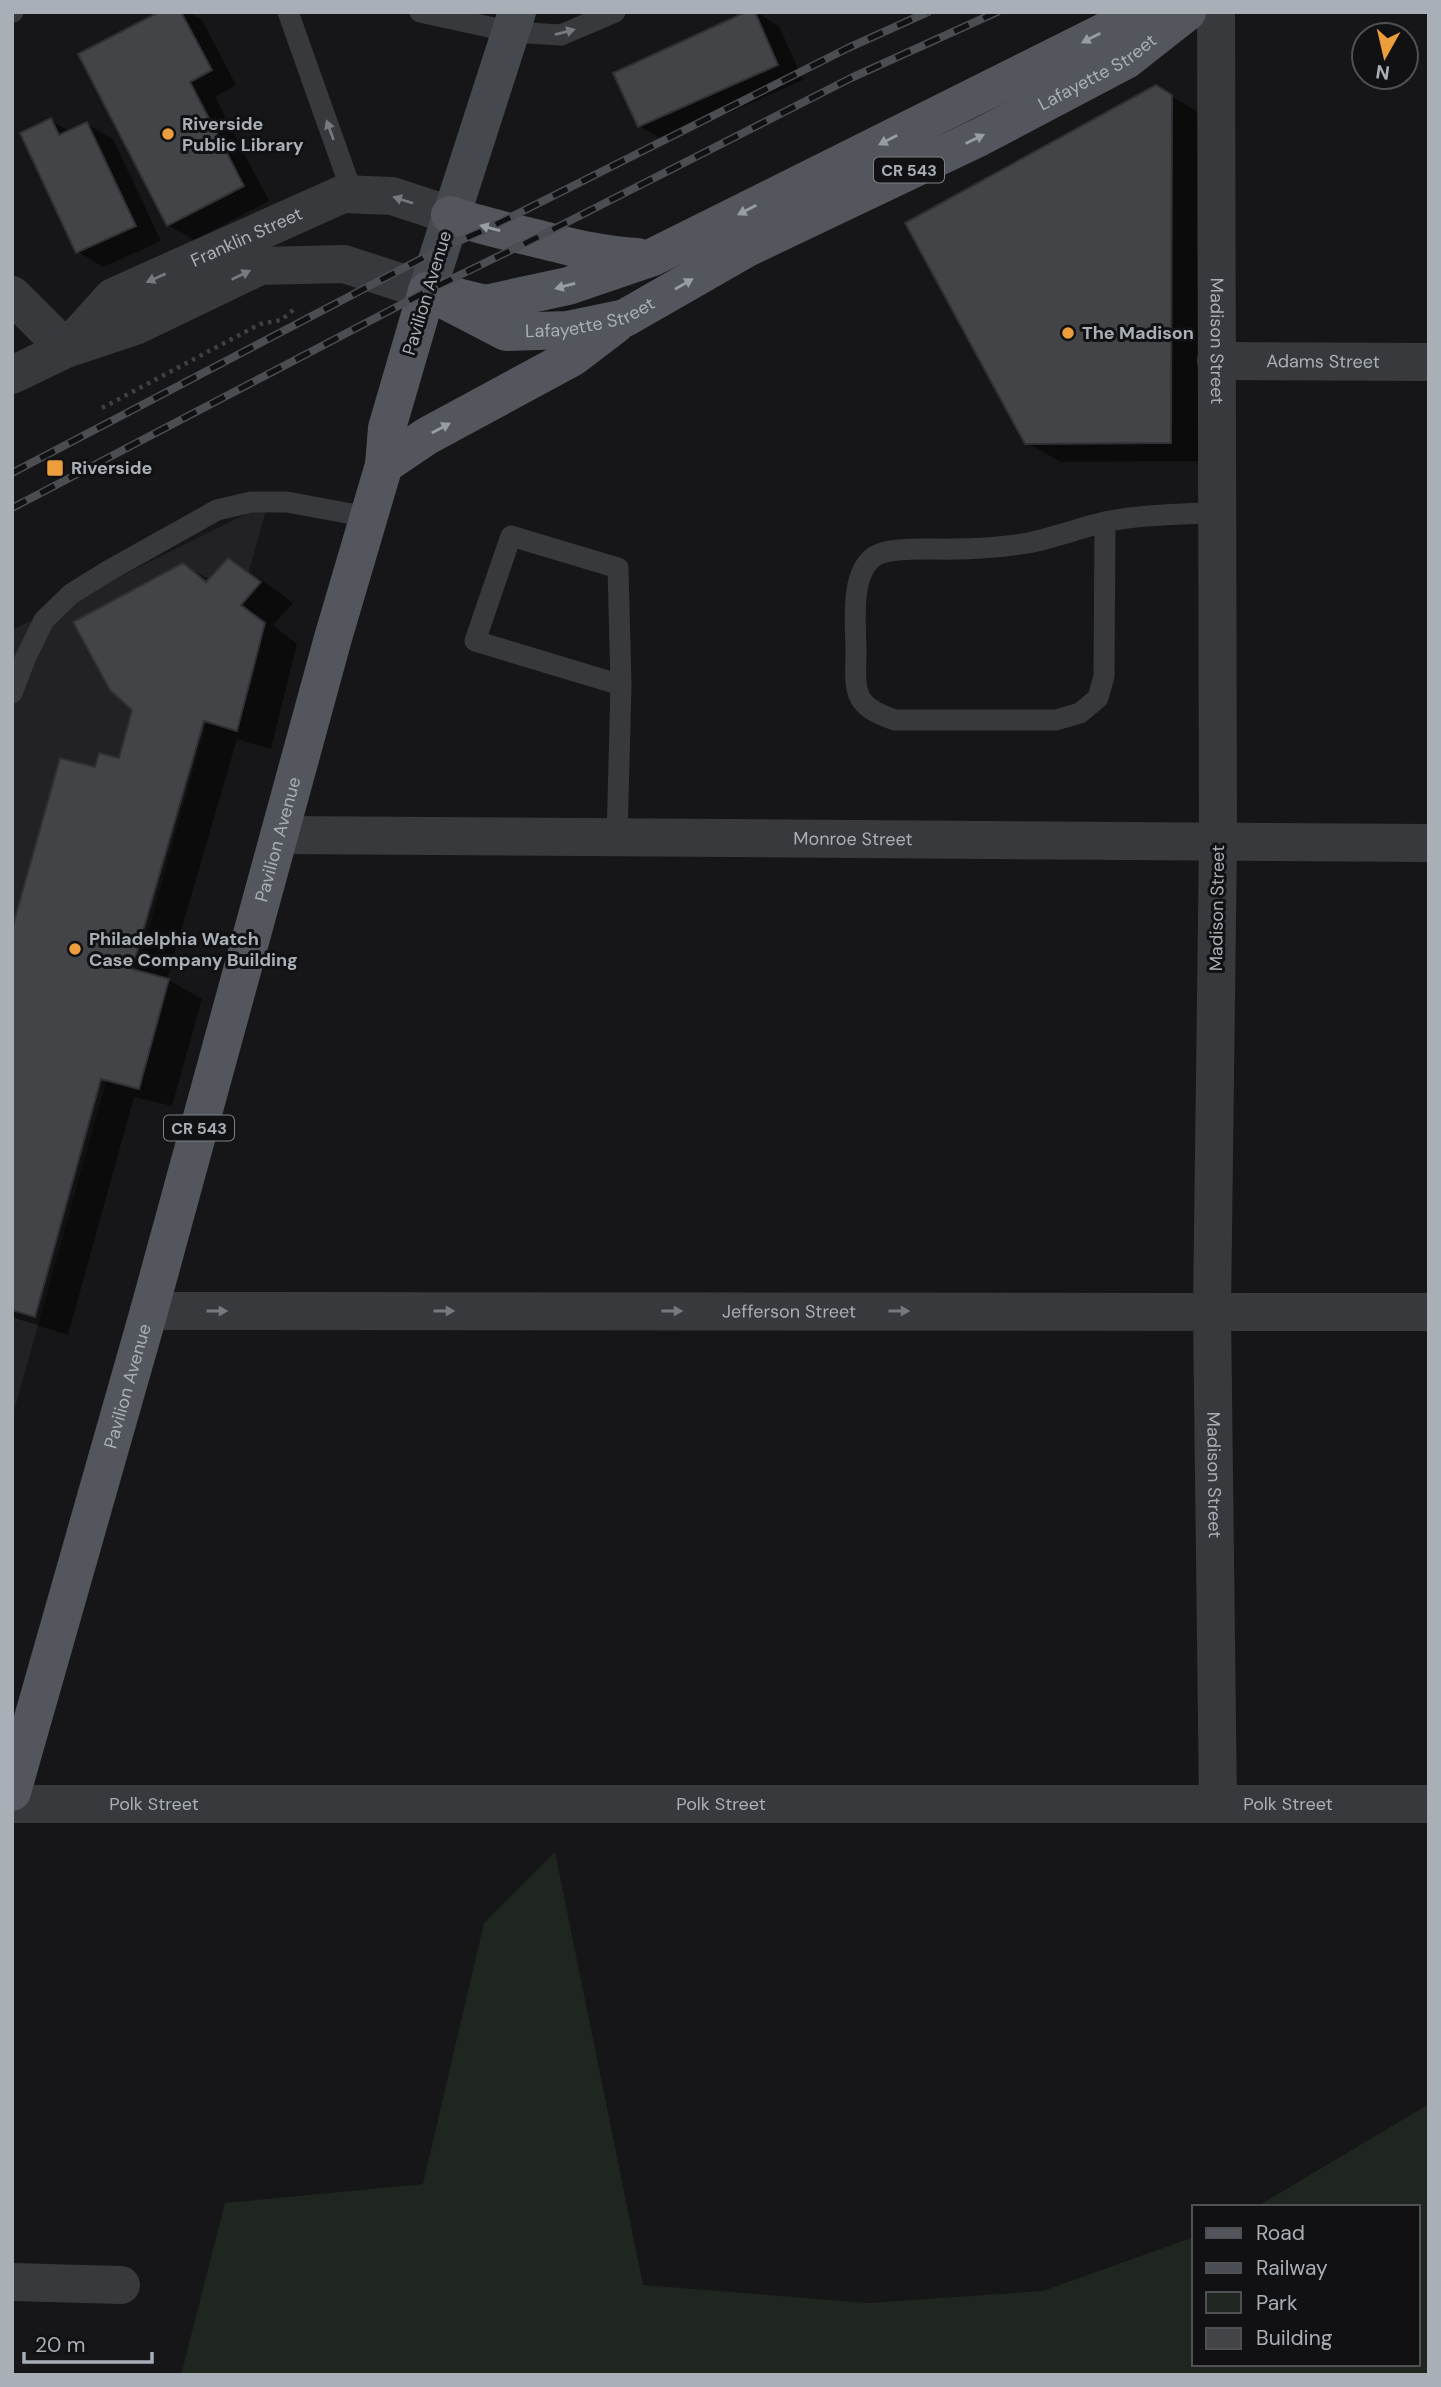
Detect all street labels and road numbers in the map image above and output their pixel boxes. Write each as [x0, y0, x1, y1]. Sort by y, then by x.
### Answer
street label: Lafayette Street [1034, 28, 1162, 116]
road number: CR 543 [874, 158, 944, 182]
street label: Franklin Street [187, 202, 306, 273]
street label: Pavilion Avenue [397, 228, 457, 358]
street label: Madison Street [1205, 278, 1229, 404]
street label: Lafayette Street [525, 291, 659, 343]
street label: Adams Street [1266, 349, 1380, 374]
street label: Pavilion Avenue [249, 774, 306, 905]
street label: Monroe Street [793, 827, 913, 851]
street label: Madison Street [1204, 845, 1230, 971]
road number: CR 543 [164, 1116, 234, 1140]
street label: Jefferson Street [722, 1299, 856, 1324]
street label: Pavilion Avenue [98, 1321, 157, 1451]
street label: Madison Street [1201, 1412, 1227, 1538]
street label: Polk Street [109, 1792, 199, 1816]
street label: Polk Street [676, 1792, 766, 1816]
street label: Polk Street [1243, 1792, 1333, 1816]

